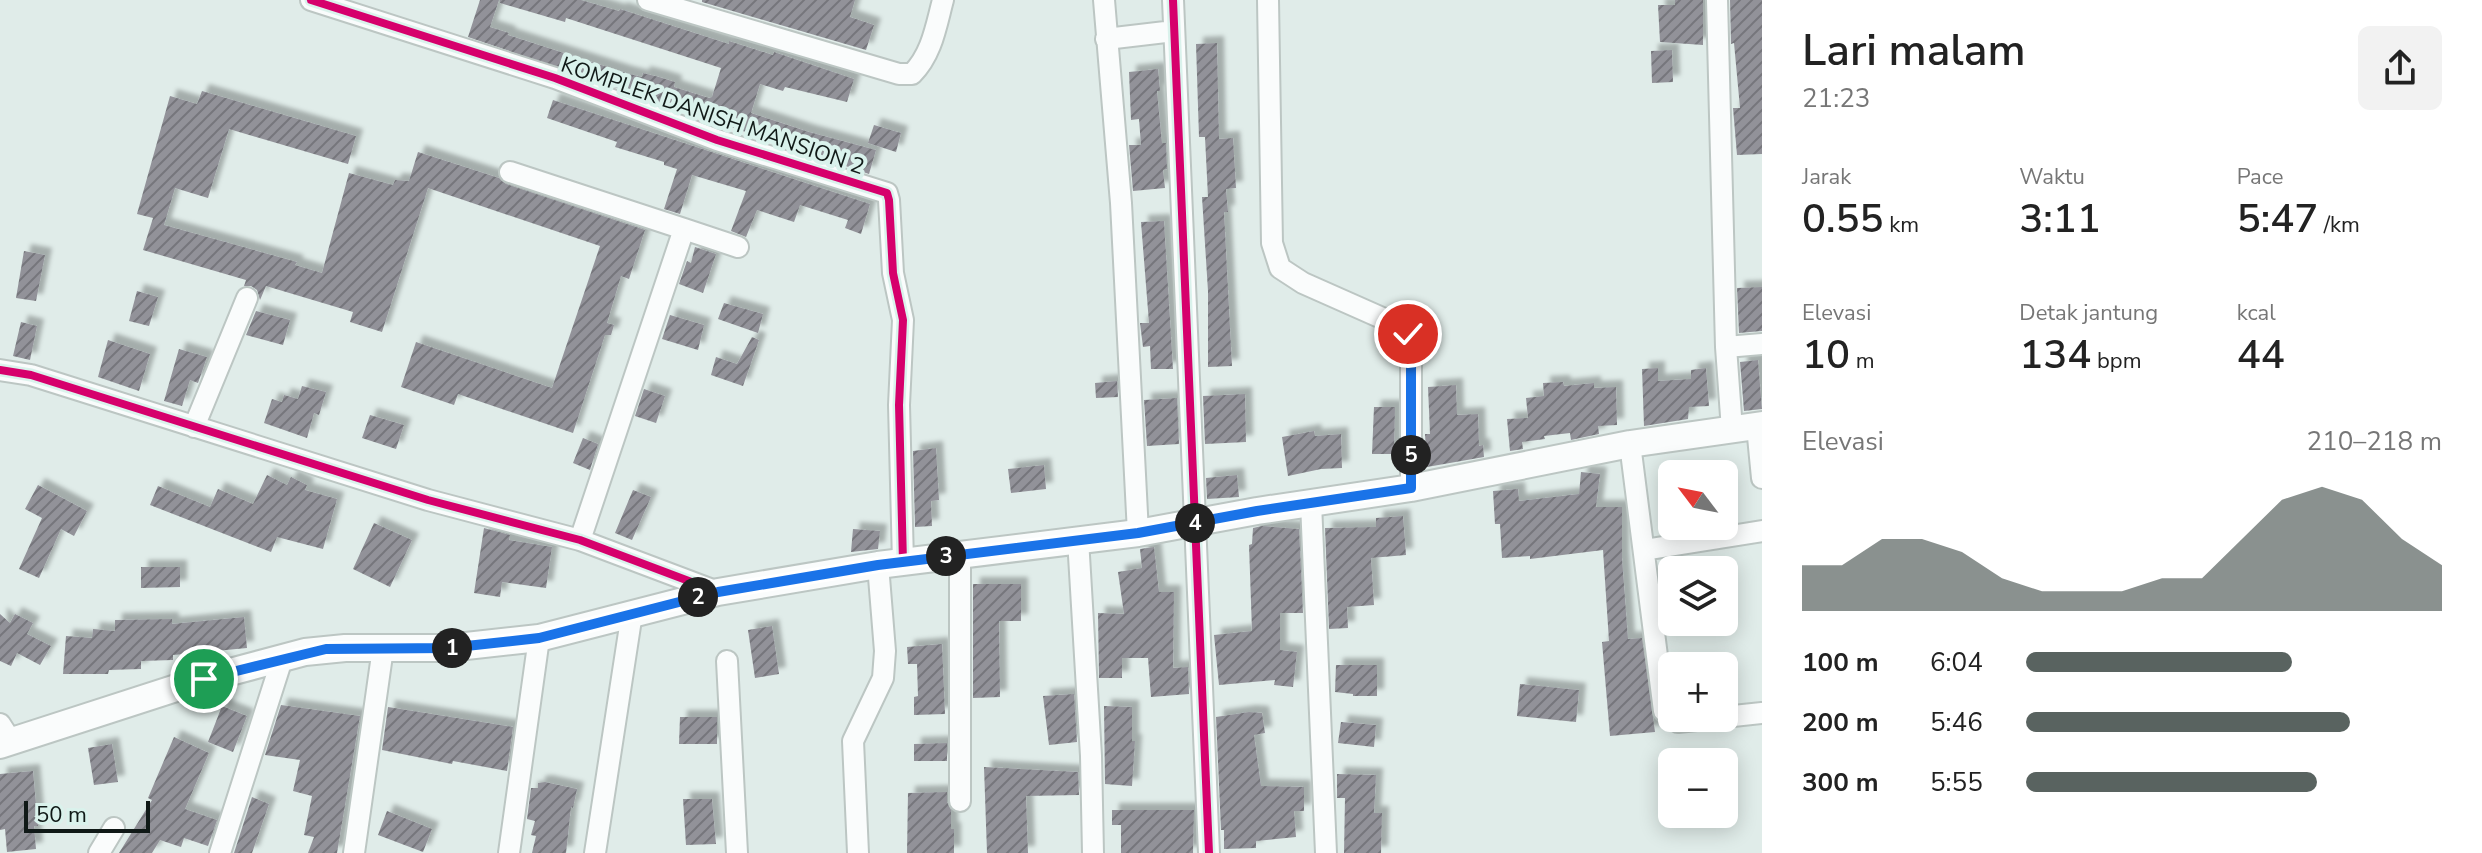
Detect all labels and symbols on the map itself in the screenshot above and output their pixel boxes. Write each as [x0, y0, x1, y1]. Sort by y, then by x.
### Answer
street label: KOMPLEK DANISH MANSION 2 [557, 50, 868, 182]
pin [1374, 300, 1442, 368]
pin: 5 [1391, 435, 1431, 475]
north arrow [1658, 460, 1738, 540]
pin: 4 [1175, 503, 1215, 543]
pin: 3 [926, 536, 966, 576]
pin: 2 [678, 577, 718, 617]
pin: 1 [432, 628, 472, 668]
pin [170, 645, 238, 713]
scale bar [24, 797, 150, 833]

